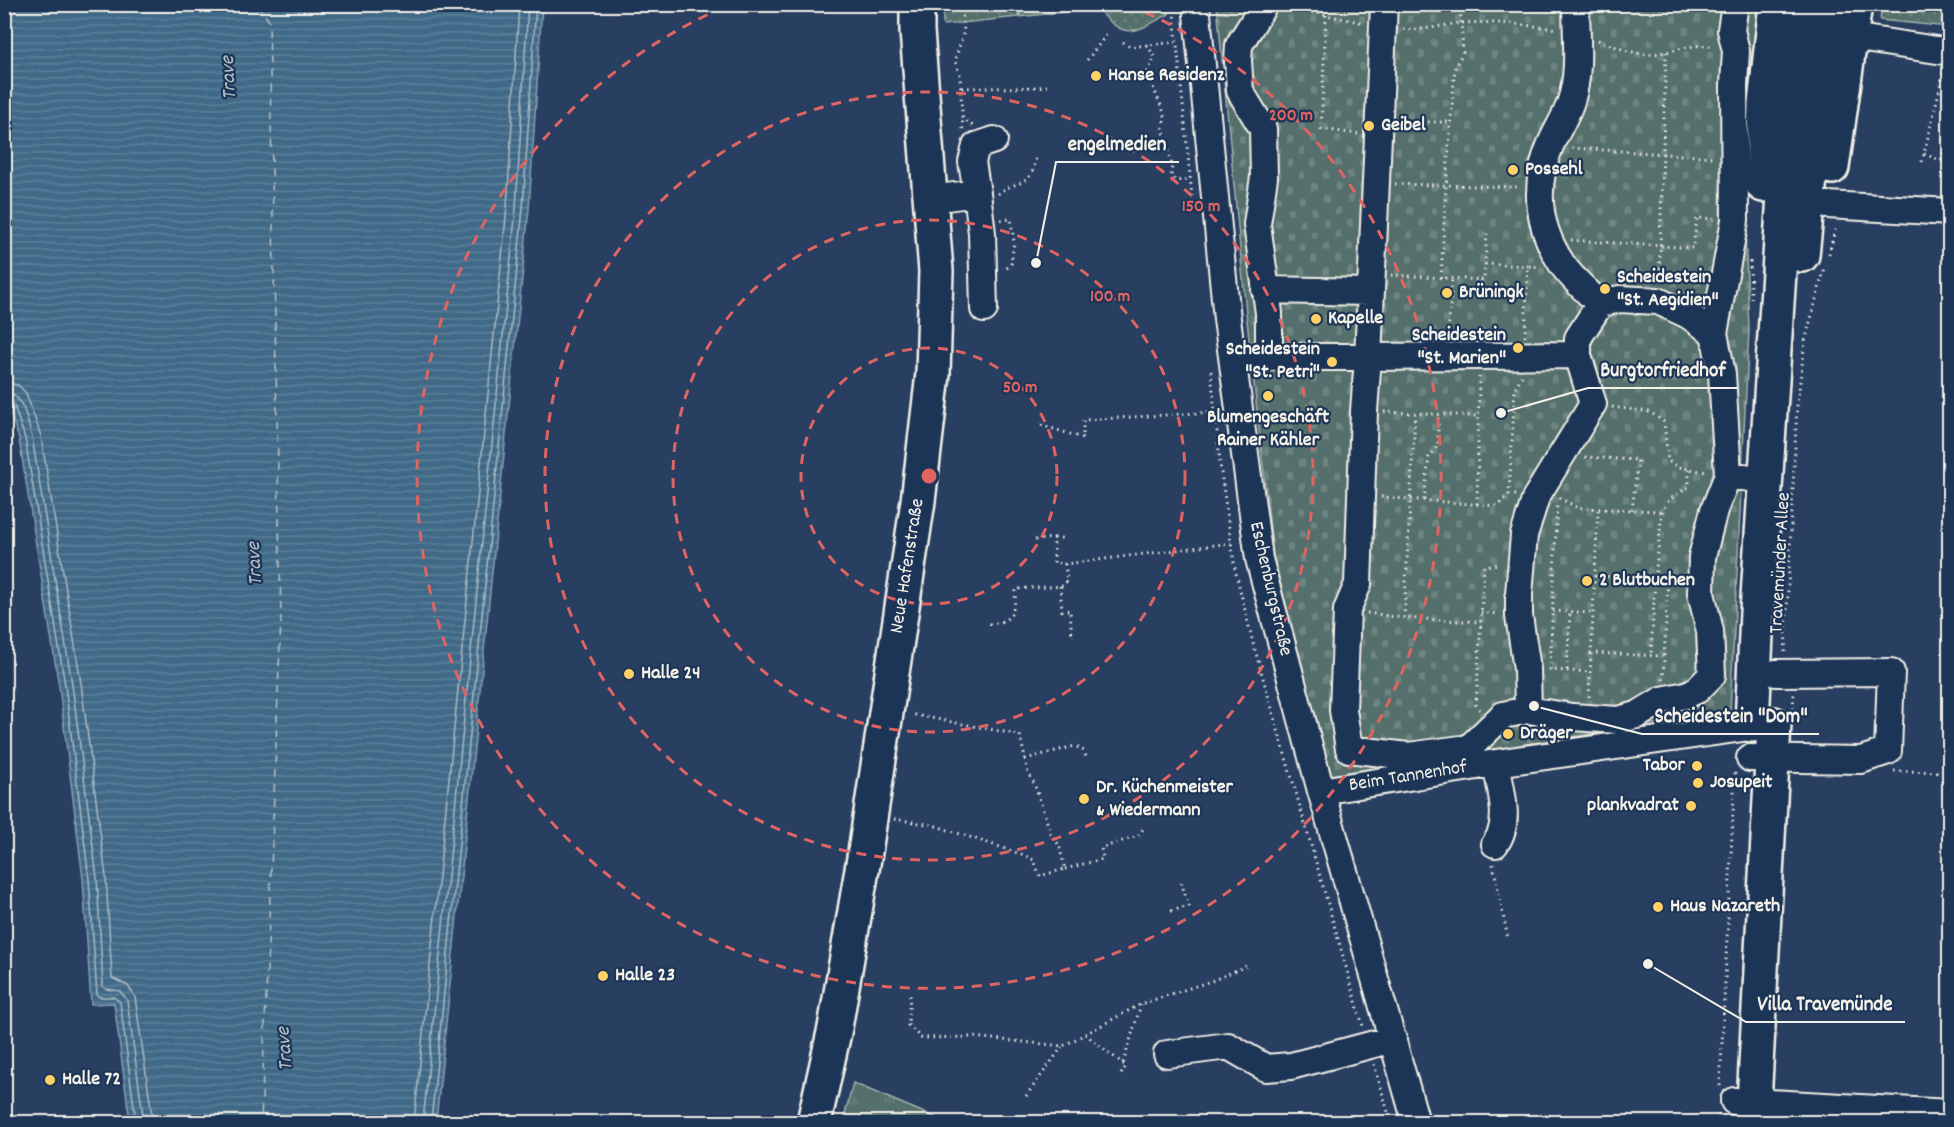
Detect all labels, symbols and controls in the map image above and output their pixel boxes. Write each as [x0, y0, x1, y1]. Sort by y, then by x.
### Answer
water label: Trave [214, 53, 246, 101]
place label: Hanse Residenz [1108, 62, 1225, 90]
marker: Hanse Residenz [1089, 69, 1103, 83]
text: 200 m [1269, 104, 1313, 129]
place label: Geibel [1381, 112, 1426, 140]
marker: Geibel [1362, 119, 1376, 133]
callout: engelmedien [1056, 123, 1179, 162]
text: engelmedien [1068, 131, 1167, 161]
place label: Possehl [1525, 156, 1583, 184]
marker: Possehl [1506, 163, 1520, 177]
text: 150 m [1182, 195, 1220, 220]
place label: Scheidestein "St. Aegidien" [1617, 264, 1719, 315]
place label: Brüningk [1459, 279, 1524, 307]
marker: Scheidestein "St. Aegidien" [1598, 282, 1612, 296]
text: 100 m [1090, 285, 1130, 310]
marker: Brüningk [1440, 286, 1454, 300]
place label: Kapelle [1328, 305, 1383, 333]
marker: Kapelle [1309, 312, 1323, 326]
place label: Scheidestein "St. Marien" [1412, 322, 1506, 373]
place label: Scheidestein "St. Petri" [1226, 336, 1320, 387]
marker: Scheidestein "St. Marien" [1511, 341, 1525, 355]
callout: Burgtorfriedhof [1588, 349, 1738, 388]
marker: Scheidestein "St. Petri" [1325, 355, 1339, 369]
text: Burgtorfriedhof [1600, 357, 1727, 387]
text: 50 m [1003, 376, 1037, 401]
marker: Blumengeschäft Rainer Kähler [1261, 389, 1275, 403]
place label: Blumengeschäft Rainer Kähler [1207, 404, 1330, 455]
centre of rings [919, 466, 939, 486]
street label: Travemünder Allee [1763, 491, 1799, 635]
street label: Neue Hafenstraße [884, 496, 933, 635]
street label: Eschenburgstraße [1241, 519, 1299, 659]
water label: Trave [240, 539, 272, 587]
place label: 2 Blutbuchen [1599, 567, 1695, 595]
marker: 2 Blutbuchen [1580, 574, 1594, 588]
place label: Halle 24 [641, 660, 701, 688]
marker: Halle 24 [622, 667, 636, 681]
callout: Scheidestein "Dom" [1642, 695, 1819, 734]
text: Scheidestein "Dom" [1654, 703, 1808, 733]
place label: Dräger [1520, 720, 1573, 748]
marker: Dräger [1501, 727, 1515, 741]
place label: Tabor [1643, 752, 1686, 780]
street label: Beim Tannenhof [1347, 754, 1470, 800]
marker: Tabor [1690, 759, 1704, 773]
place label: Josupeit [1710, 769, 1773, 797]
place label: Dr. Küchenmeister & Wiedermann [1096, 774, 1234, 825]
marker: Josupeit [1691, 776, 1705, 790]
marker: Dr. Küchenmeister & Wiedermann [1077, 792, 1091, 806]
place label: plankvadrat [1587, 792, 1680, 820]
marker: plankvadrat [1684, 799, 1698, 813]
place label: Haus Nazareth [1670, 893, 1780, 921]
marker: Haus Nazareth [1651, 900, 1665, 914]
place label: Halle 23 [615, 962, 675, 990]
marker: Halle 23 [596, 969, 610, 983]
callout: Villa Travemünde [1746, 983, 1905, 1022]
text: Villa Travemünde [1758, 991, 1892, 1021]
water label: Trave [269, 1024, 302, 1072]
place label: Halle 72 [62, 1066, 121, 1094]
marker: Halle 72 [43, 1073, 57, 1087]

